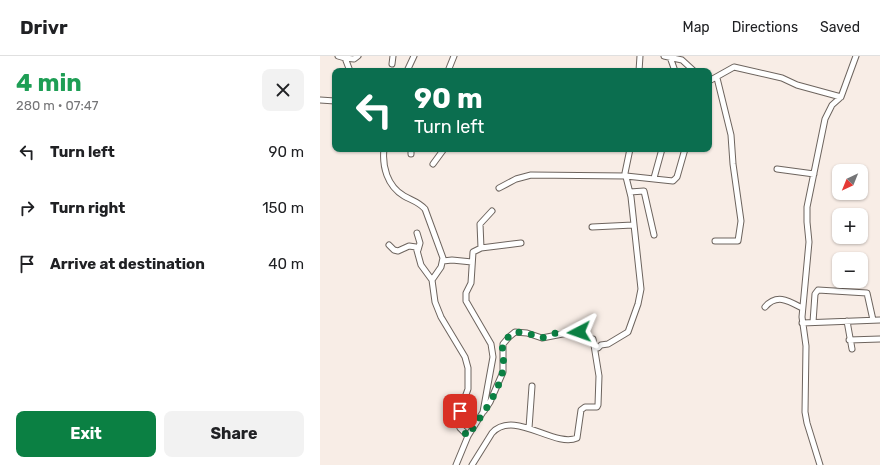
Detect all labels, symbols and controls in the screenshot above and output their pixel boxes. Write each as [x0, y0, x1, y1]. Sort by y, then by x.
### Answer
text: Drivr [20, 16, 68, 39]
text: Map [683, 19, 710, 36]
text: Directions [732, 19, 798, 36]
text: Saved [820, 19, 860, 36]
text: 4 min [16, 69, 82, 97]
button: close [262, 69, 304, 111]
text: 90 m [414, 82, 483, 115]
icon: left [348, 84, 400, 136]
text: 280 m · 07:47 [16, 98, 98, 113]
text: Turn left [414, 116, 484, 138]
icon: left [16, 141, 38, 163]
text: Turn left [50, 143, 115, 161]
text: 90 m [269, 143, 304, 161]
north arrow [832, 164, 868, 200]
map controls [832, 164, 868, 288]
icon: right [16, 197, 38, 219]
text: Turn right [50, 199, 125, 217]
text: 150 m [262, 199, 304, 217]
button: + [832, 208, 868, 244]
button: − [832, 252, 868, 288]
icon: arrive [16, 253, 38, 275]
text: Arrive at destination [50, 255, 205, 273]
text: 40 m [268, 255, 304, 273]
position arrow [558, 311, 600, 353]
pin [443, 394, 477, 428]
icon: arrive [449, 400, 471, 422]
button: Exit [16, 411, 156, 457]
button: Share [164, 411, 304, 457]

